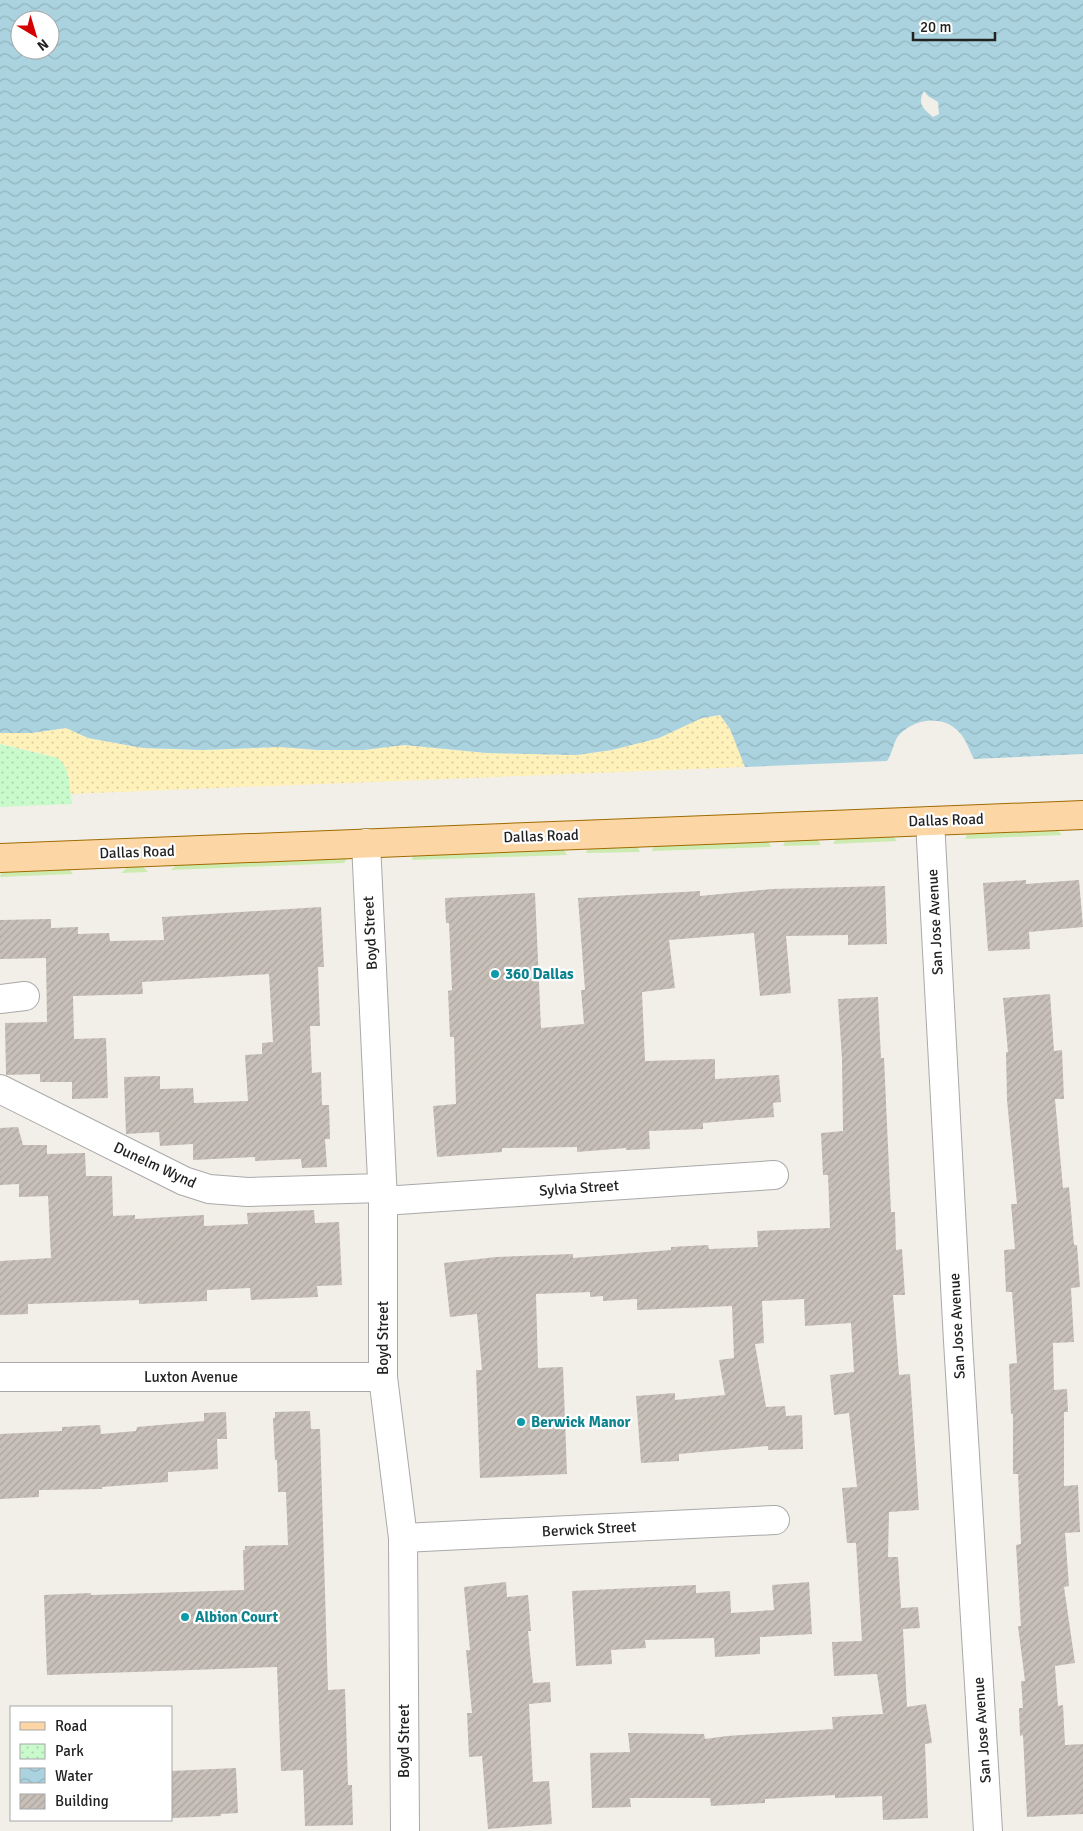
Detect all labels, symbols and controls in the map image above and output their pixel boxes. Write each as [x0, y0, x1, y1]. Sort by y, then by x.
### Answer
north arrow [10, 10, 60, 60]
scale bar [913, 10, 996, 42]
text: 20 m [920, 18, 951, 36]
text: N [34, 35, 52, 55]
street label: Dallas Road [908, 810, 984, 830]
street label: Dallas Road [503, 826, 579, 846]
street label: Dallas Road [99, 842, 175, 862]
street label: San Jose Avenue [923, 868, 947, 976]
street label: Boyd Street [359, 896, 381, 970]
place label: 360 Dallas [505, 965, 574, 983]
marker: 360 Dallas [489, 968, 501, 980]
street label: Dunelm Wynd [111, 1138, 199, 1192]
street label: Sylvia Street [538, 1176, 620, 1200]
street label: San Jose Avenue [945, 1272, 969, 1380]
street label: Boyd Street [374, 1301, 392, 1375]
street label: Luxton Avenue [144, 1368, 238, 1386]
place label: Berwick Manor [531, 1413, 631, 1431]
marker: Berwick Manor [515, 1416, 527, 1428]
street label: Berwick Street [541, 1518, 637, 1540]
place label: Albion Court [195, 1608, 279, 1626]
marker: Albion Court [179, 1611, 191, 1623]
street label: San Jose Avenue [969, 1676, 995, 1784]
street label: Boyd Street [395, 1704, 413, 1778]
legend [10, 1706, 172, 1821]
text: Road [55, 1717, 87, 1735]
text: Park [55, 1742, 84, 1760]
text: Water [55, 1767, 93, 1785]
text: Building [55, 1792, 109, 1810]

